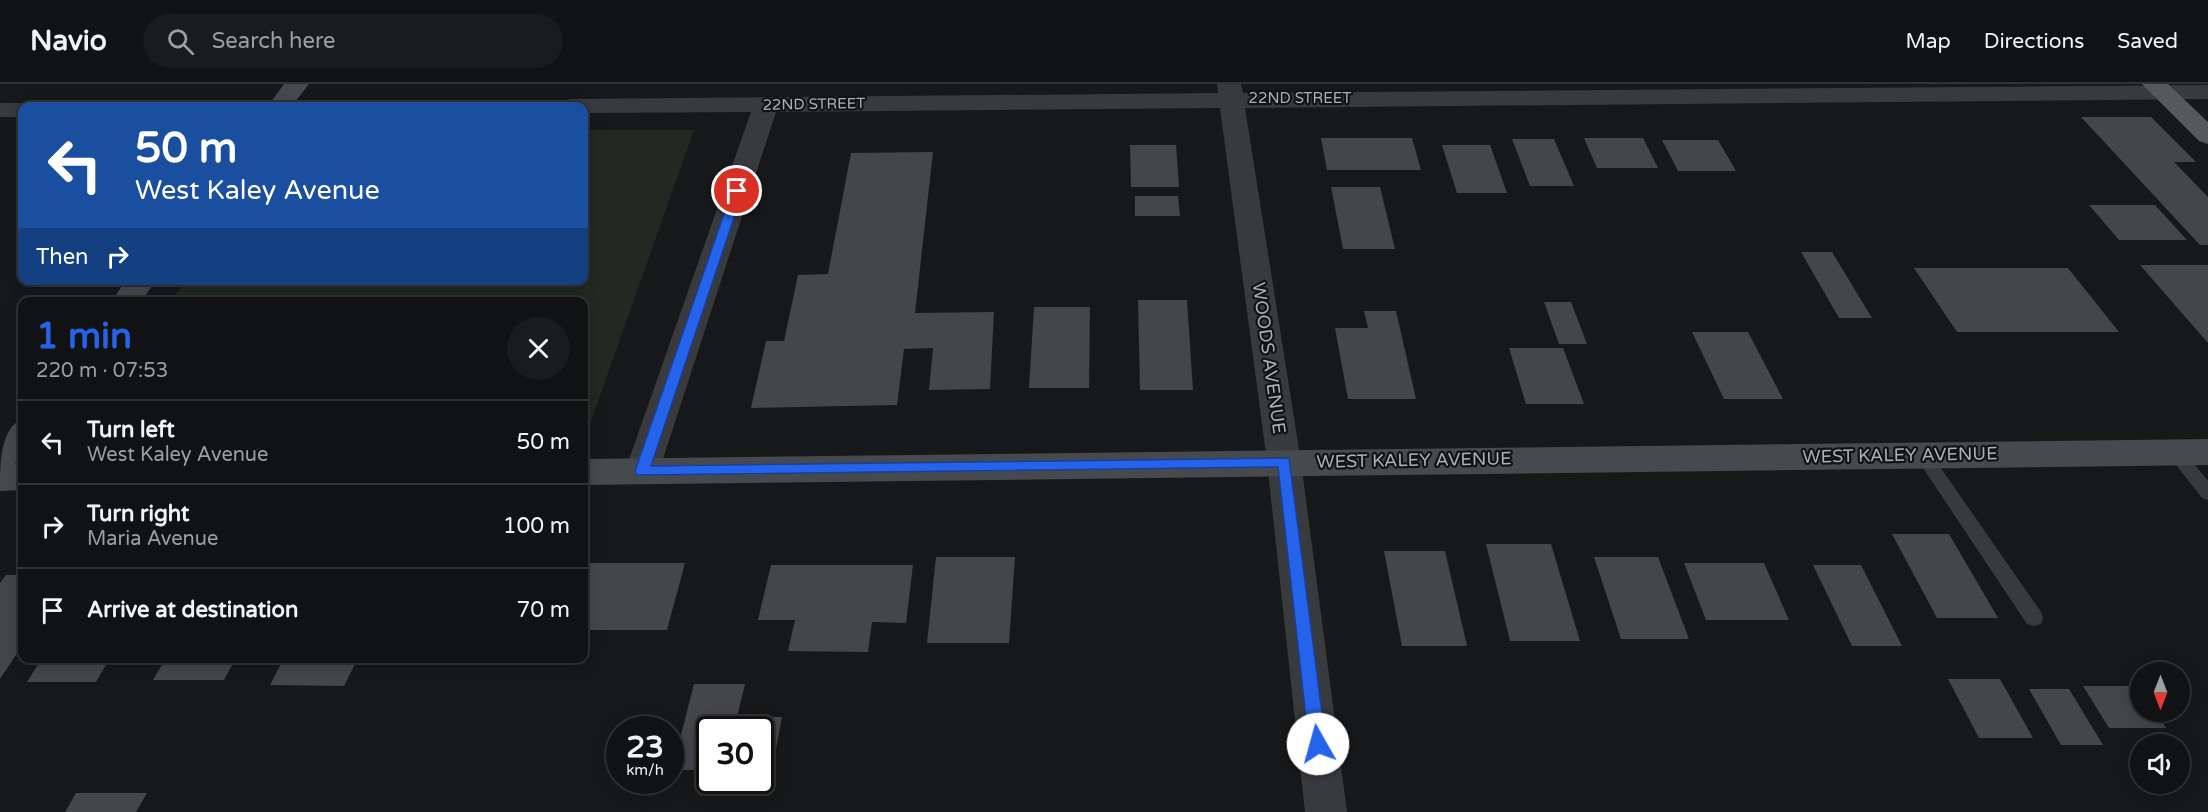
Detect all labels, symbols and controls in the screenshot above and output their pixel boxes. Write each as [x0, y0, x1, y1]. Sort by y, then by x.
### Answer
search box [143, 14, 563, 68]
text: Navio [30, 24, 107, 58]
icon: search [164, 25, 197, 58]
text: Search here [212, 28, 336, 54]
text: Map [1905, 29, 1951, 54]
text: Directions [1984, 29, 2084, 54]
text: Saved [2117, 29, 2178, 54]
street label: 22ND STREET [1249, 89, 1351, 107]
street label: 22ND STREET [762, 94, 866, 114]
text: 50 m [135, 123, 237, 174]
icon: left [36, 126, 114, 204]
pin [711, 165, 762, 216]
text: West Kaley Avenue [135, 174, 380, 207]
icon: arrive [720, 174, 753, 207]
icon: right [101, 240, 134, 273]
text: Then [36, 244, 89, 270]
street label: WOODS AVENUE [1247, 281, 1291, 435]
text: 1 min [36, 315, 132, 358]
button: close [507, 317, 570, 380]
text: 220 m · 07:53 [36, 359, 168, 383]
text: Turn left [87, 417, 175, 443]
icon: left [36, 426, 69, 459]
text: 50 m [516, 429, 570, 455]
street label: WEST KALEY AVENUE [1802, 442, 1998, 468]
text: West Kaley Avenue [87, 443, 268, 467]
street label: WEST KALEY AVENUE [1316, 447, 1512, 473]
text: Turn right [87, 501, 189, 527]
icon: right [36, 510, 69, 543]
text: 100 m [503, 513, 570, 539]
text: Maria Avenue [87, 527, 218, 551]
icon: arrive [36, 594, 69, 627]
text: Arrive at destination [87, 597, 298, 623]
text: 70 m [516, 597, 570, 623]
north arrow [2130, 662, 2190, 722]
map controls [2130, 662, 2190, 794]
position arrow [1286, 712, 1350, 776]
speed limit sign: 30 [696, 716, 774, 794]
text: 23 [626, 729, 664, 766]
button: sound [2130, 734, 2190, 794]
text: km/h [626, 761, 664, 779]

